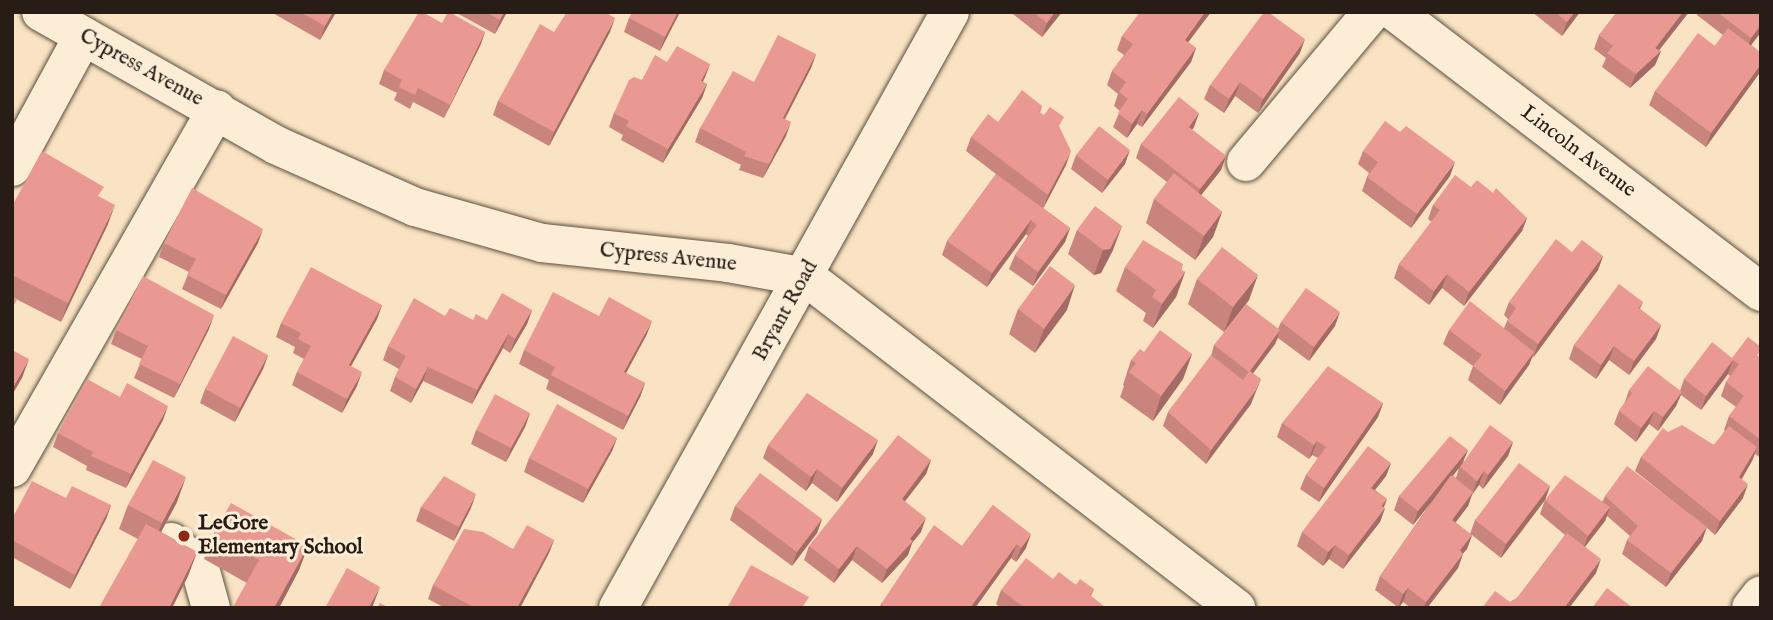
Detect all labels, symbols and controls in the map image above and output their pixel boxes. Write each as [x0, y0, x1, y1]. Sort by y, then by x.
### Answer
street label: Cypress Avenue [75, 24, 207, 112]
street label: Lincoln Avenue [1515, 101, 1641, 203]
street label: Cypress Avenue [598, 238, 738, 278]
street label: Bryant Road [748, 256, 824, 366]
place label: LeGore Elementary School [198, 511, 363, 561]
marker: LeGore Elementary School [176, 528, 192, 544]

